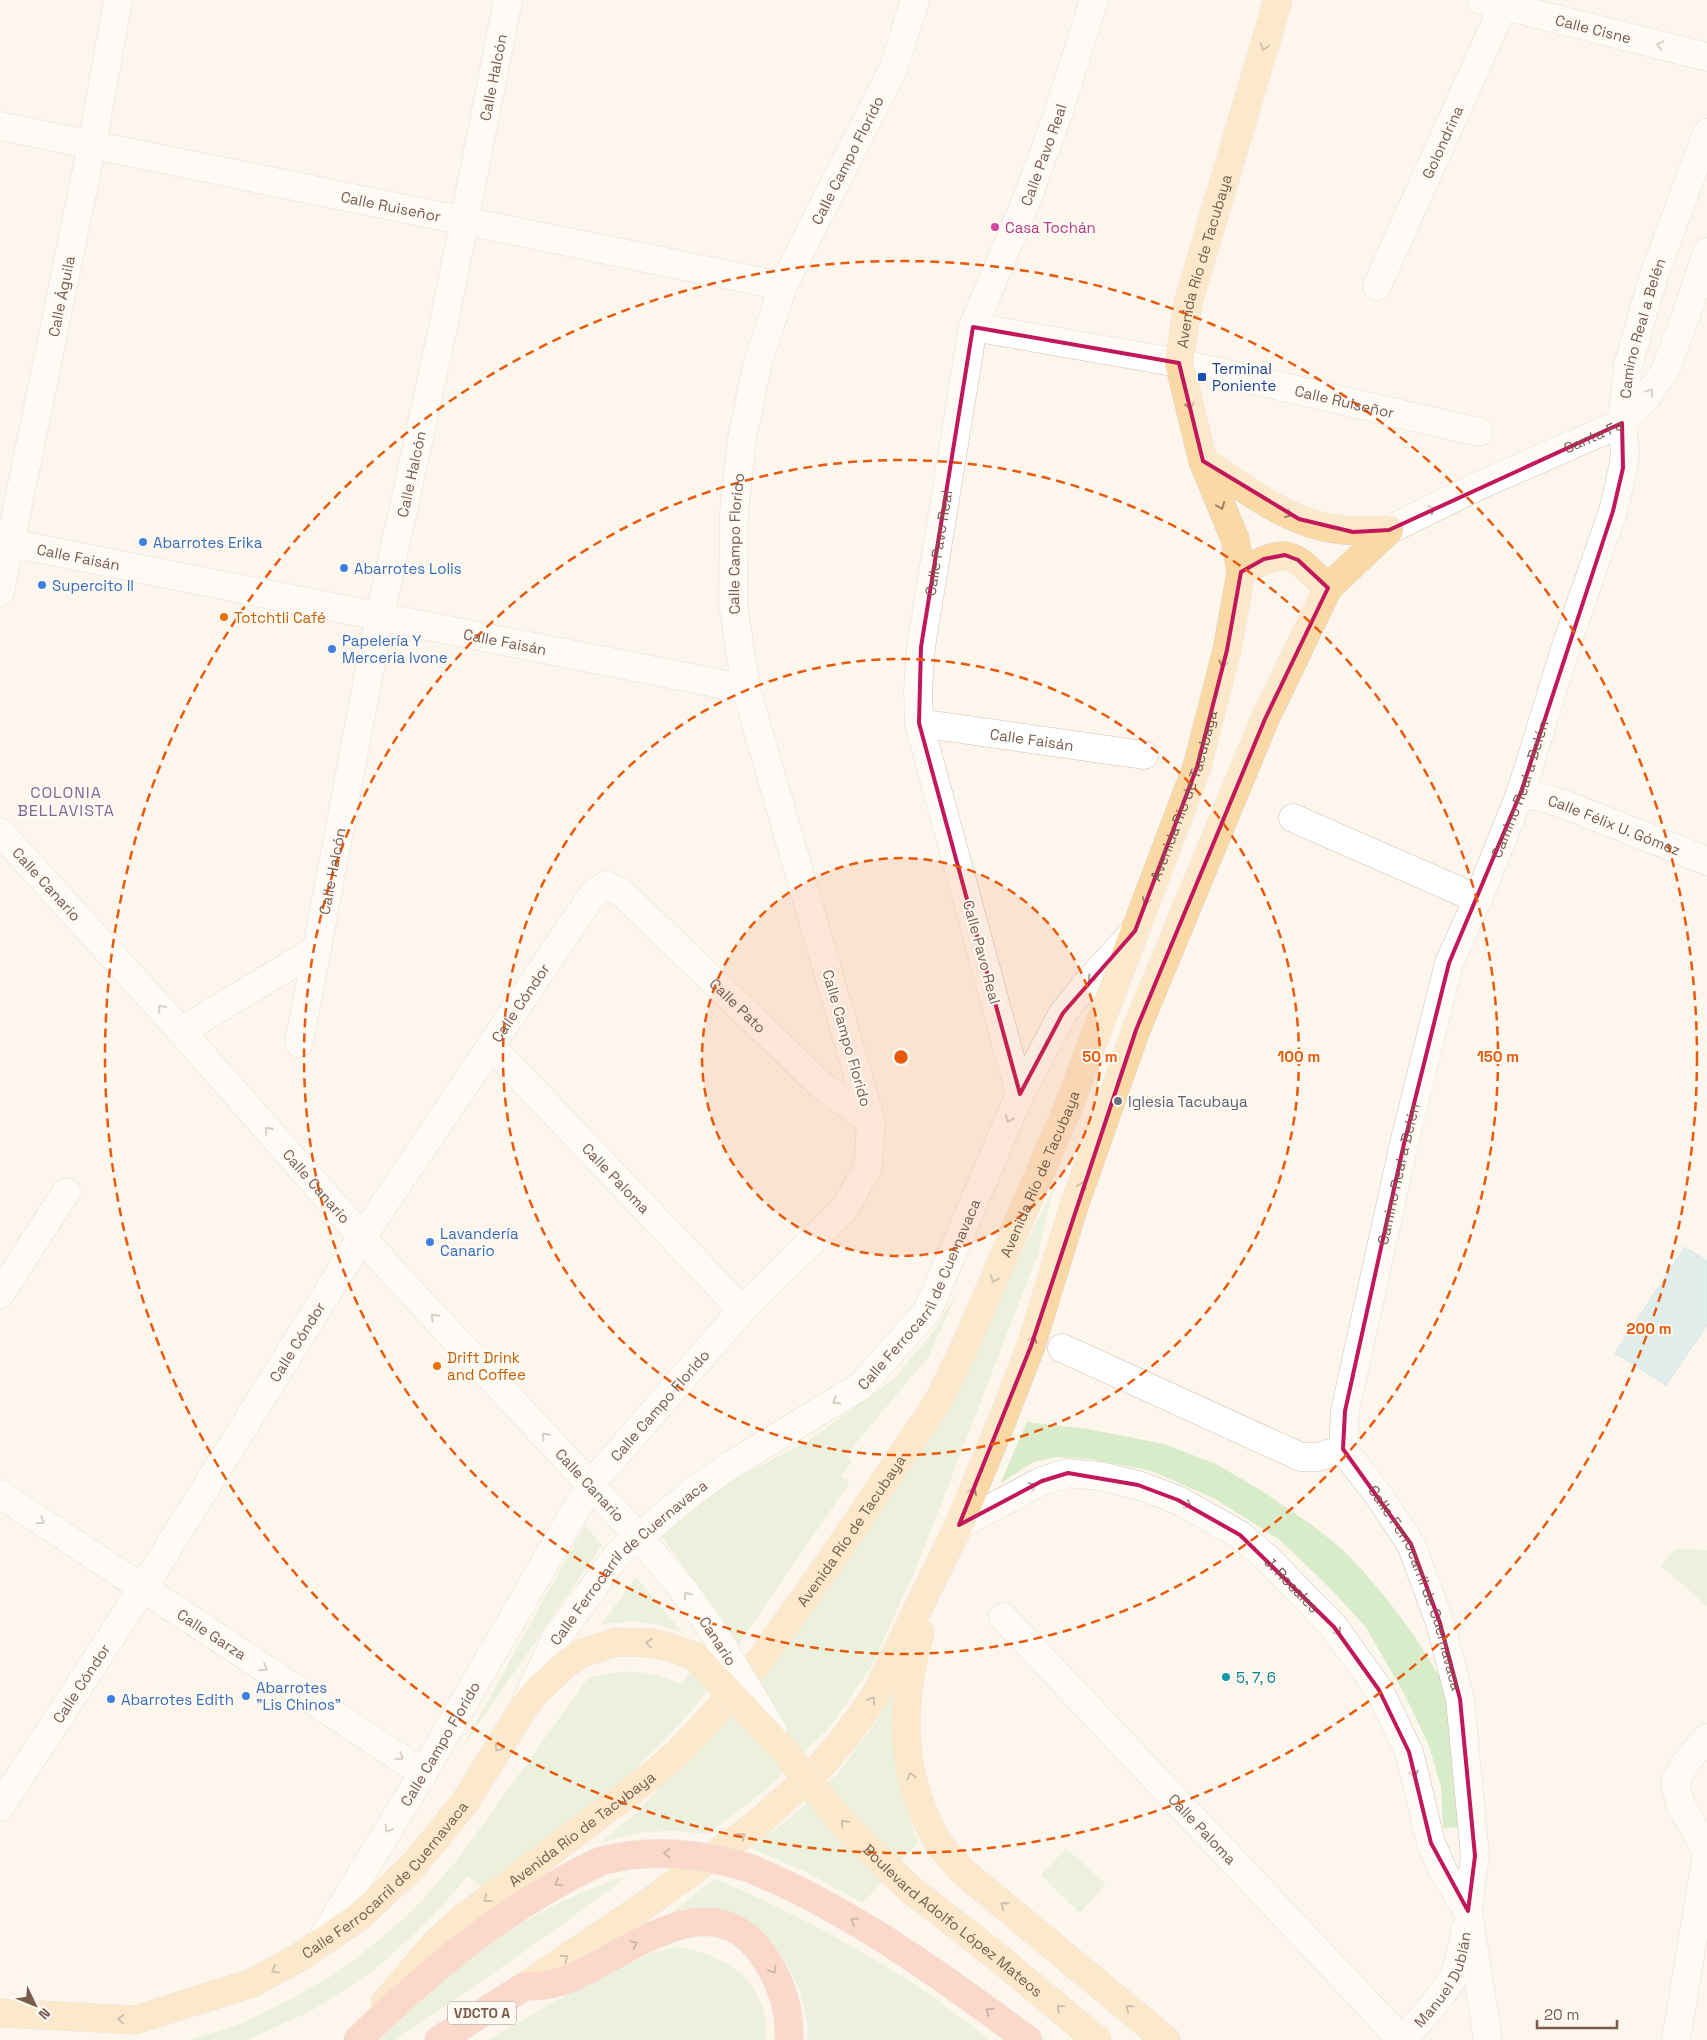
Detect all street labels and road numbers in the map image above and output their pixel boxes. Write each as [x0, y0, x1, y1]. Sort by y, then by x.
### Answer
street label: Calle Cisne [1553, 10, 1634, 47]
street label: Calle Halcón [475, 32, 511, 122]
street label: Calle Campo Florido [806, 92, 887, 228]
street label: Calle Pavo Real [1016, 101, 1070, 208]
street label: Golondrina [1417, 102, 1467, 182]
street label: Avenida Río de Tacubaya [1172, 172, 1235, 349]
street label: Calle Ruiseñor [339, 186, 443, 225]
street label: Calle Águila [43, 254, 79, 339]
street label: Camino Real a Belén [1615, 255, 1669, 399]
street label: Calle Ruiseñor [1293, 380, 1397, 422]
street label: Santa Fe [1560, 414, 1626, 457]
street label: Calle Halcón [392, 429, 430, 519]
street label: Calle Campo Florido [723, 472, 748, 616]
street label: Calle Pavo Real [920, 489, 956, 597]
street label: Calle Faisán [35, 539, 122, 574]
street label: Calle Faisán [462, 624, 548, 659]
street label: Avenida Río de Tacubaya [1145, 708, 1221, 883]
street label: Camino Real a Belén [1486, 718, 1552, 861]
street label: Calle Faisán [989, 724, 1075, 754]
street label: Calle Félix U. Gómez [1546, 790, 1683, 859]
street label: Calle Halcón [314, 826, 349, 916]
street label: Calle Canario [9, 843, 85, 925]
street label: Calle Pavo Real [959, 898, 1005, 1006]
street label: Calle Cóndor [487, 959, 553, 1046]
street label: Calle Campo Florido [818, 967, 876, 1109]
street label: Calle Pato [706, 974, 770, 1037]
street label: Avenida Río de Tacubaya [995, 1087, 1083, 1260]
street label: Camino Real a Belén [1372, 1101, 1423, 1247]
street label: Calle Paloma [578, 1139, 655, 1217]
street label: Calle Canario [279, 1145, 355, 1227]
street label: Calle Ferrocarril de Cuernavaca [853, 1195, 984, 1393]
street label: Calle Cóndor [265, 1298, 329, 1385]
street label: Calle Campo Florido [606, 1345, 713, 1465]
street label: Calle Canario [552, 1444, 629, 1525]
street label: Avenida Río de Tacubaya [792, 1451, 909, 1610]
street label: Calle Ferrocarril de Cuernavaca [545, 1475, 711, 1649]
street label: Calle Ferrocarril de Cuernavaca [1364, 1481, 1467, 1693]
street label: J. Rosales [1261, 1552, 1324, 1616]
street label: Calle Garza [174, 1604, 251, 1664]
street label: Canario [695, 1613, 741, 1669]
street label: Calle Cóndor [48, 1639, 114, 1726]
street label: Calle Campo Florido [396, 1678, 484, 1810]
street label: Avenida Río de Tacubaya [504, 1767, 659, 1890]
street label: Calle Paloma [1165, 1789, 1241, 1868]
street label: Calle Ferrocarril de Cuernavaca [298, 1797, 472, 1962]
street label: Boulevard Adolfo López Mateos [859, 1839, 1047, 2001]
street label: Manuel Dublán [1409, 1930, 1474, 2031]
road number: VDCTO A [448, 2002, 516, 2025]

